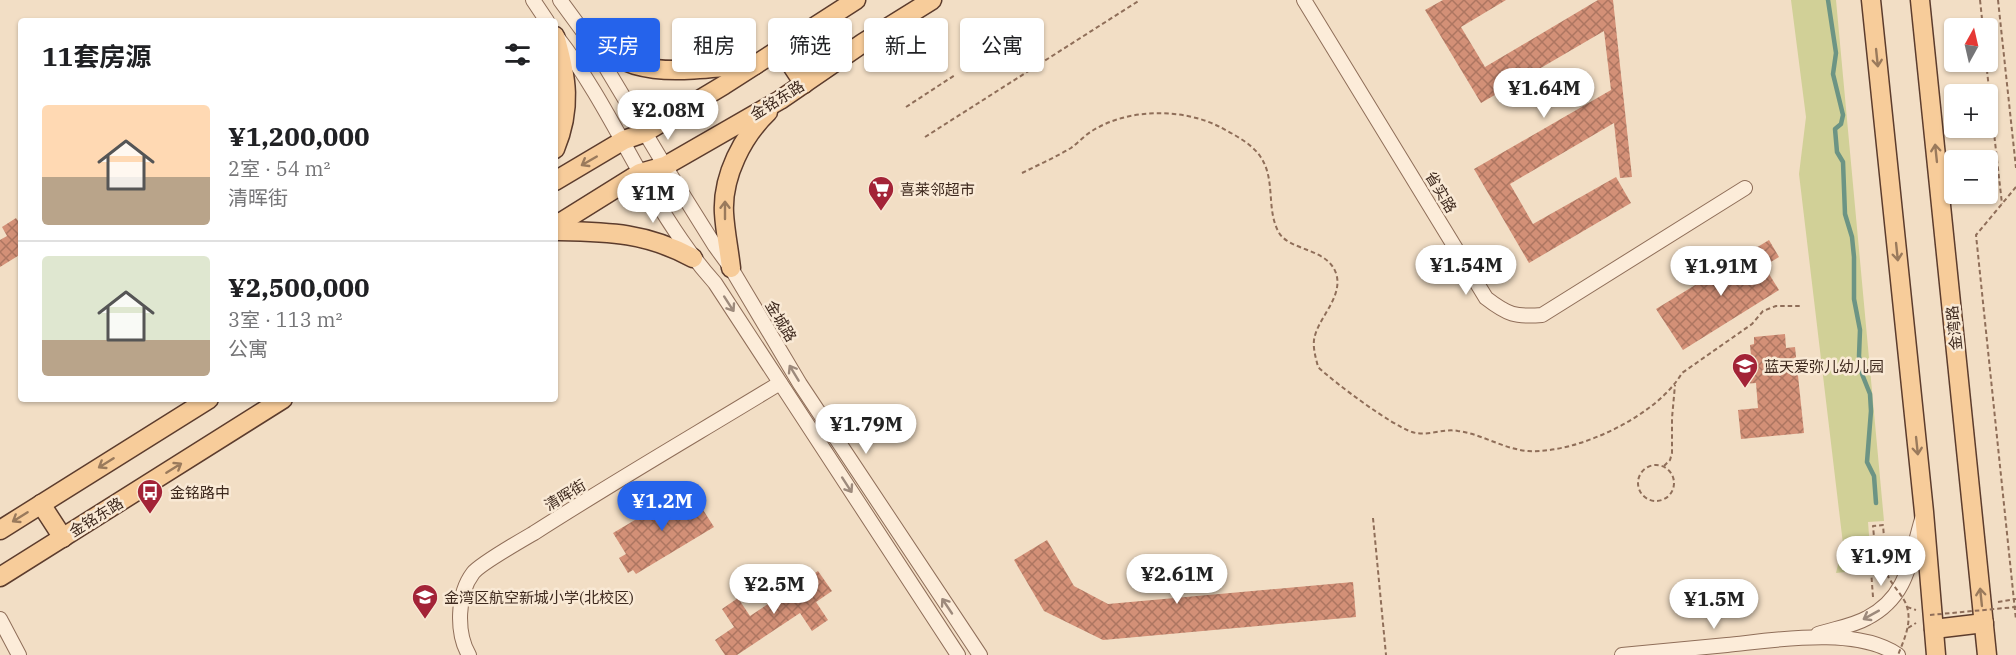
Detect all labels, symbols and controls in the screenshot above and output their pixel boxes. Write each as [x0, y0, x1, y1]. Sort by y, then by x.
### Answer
chip: 买房 [576, 18, 660, 72]
chip: 租房 [672, 18, 756, 72]
chip: 筛选 [768, 18, 852, 72]
chip: 新上 [864, 18, 948, 72]
chip: 公寓 [960, 18, 1044, 72]
north arrow [1944, 18, 1998, 72]
map controls [1944, 18, 1998, 204]
icon: filters [501, 38, 534, 71]
text: 11套房源 [42, 39, 151, 73]
one-way arrow [1872, 48, 1883, 68]
pin: ¥1.64M [1495, 68, 1593, 119]
text: ¥1.64M [1507, 74, 1581, 101]
street label: 金铭东路 [747, 76, 807, 124]
button: + [1944, 84, 1998, 138]
pin: ¥2.08M [619, 90, 717, 141]
text: ¥2.08M [631, 96, 705, 123]
text: ¥1,200,000 [228, 119, 370, 153]
icon: home [90, 129, 162, 201]
one-way arrow [1930, 143, 1941, 163]
button: − [1944, 150, 1998, 204]
text: 2室 · 54 m² [228, 155, 330, 182]
one-way arrow [581, 155, 598, 167]
street label: 省实路 [1421, 168, 1461, 216]
pin: ¥1M [624, 173, 682, 224]
supermarket icon: 喜莱邻超市 [866, 174, 896, 212]
text: ¥1M [631, 179, 675, 206]
place label: 喜莱邻超市 [900, 180, 975, 199]
text: 清晖街 [228, 184, 288, 211]
one-way arrow [719, 201, 731, 221]
one-way arrow [1892, 242, 1903, 262]
pin: ¥1.54M [1417, 245, 1515, 296]
pin: ¥1.91M [1672, 246, 1770, 297]
text: ¥1.54M [1429, 251, 1503, 278]
text: ¥1.91M [1684, 252, 1758, 279]
text: ¥2,500,000 [228, 270, 370, 304]
icon: home [90, 280, 162, 352]
one-way arrow [723, 295, 735, 312]
street label: 金城路 [761, 297, 801, 345]
street label: 金湾路 [1942, 305, 1966, 351]
text: 3室 · 113 m² [228, 306, 342, 333]
text: 公寓 [228, 335, 268, 362]
school or university icon: 蓝天爱弥儿幼儿园 [1730, 351, 1760, 389]
place label: 蓝天爱弥儿幼儿园 [1764, 357, 1884, 376]
one-way arrow [787, 365, 799, 382]
pin: ¥1.79M [817, 404, 915, 455]
text: ¥1.79M [829, 410, 903, 437]
one-way arrow [1912, 436, 1923, 456]
one-way arrow [98, 458, 115, 470]
one-way arrow [165, 461, 182, 473]
street label: 清晖街 [541, 475, 589, 515]
one-way arrow [841, 476, 853, 493]
bus stop icon: 金铭路中 [135, 477, 165, 515]
pin: ¥1.2M [620, 481, 704, 532]
place label: 金铭路中 [170, 483, 230, 502]
text: ¥1.2M [631, 487, 693, 514]
street label: 金铭东路 [66, 493, 126, 541]
one-way arrow [13, 511, 29, 523]
pin: ¥1.9M [1839, 536, 1923, 587]
text: ¥1.9M [1850, 542, 1912, 569]
pin: ¥2.61M [1128, 554, 1226, 605]
text: ¥2.61M [1140, 560, 1214, 587]
pin: ¥2.5M [732, 564, 816, 615]
text: ¥2.5M [743, 570, 805, 597]
pin: ¥1.5M [1672, 579, 1756, 630]
school or university icon: 金湾区航空新城小学(北校区) [410, 582, 440, 620]
text: ¥1.5M [1683, 585, 1745, 612]
one-way arrow [1975, 587, 1986, 607]
place label: 金湾区航空新城小学(北校区) [444, 588, 634, 607]
one-way arrow [941, 598, 953, 615]
one-way arrow [1863, 610, 1880, 622]

